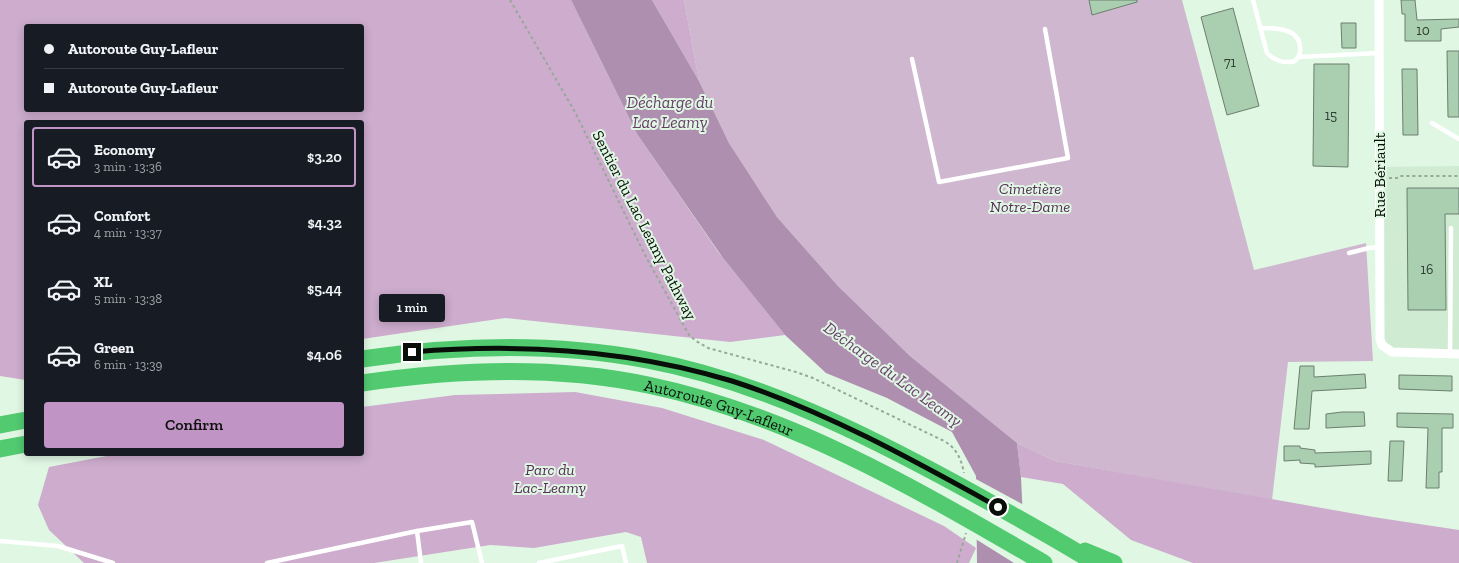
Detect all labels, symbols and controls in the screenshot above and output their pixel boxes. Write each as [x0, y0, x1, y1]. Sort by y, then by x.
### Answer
house number: 10 [1416, 22, 1430, 39]
text: Autoroute Guy-Lafleur [68, 40, 218, 58]
house number: 71 [1224, 54, 1237, 71]
text: Autoroute Guy-Lafleur [68, 79, 218, 97]
water label: Décharge du Lac Leamy [627, 92, 714, 132]
house number: 15 [1325, 107, 1337, 124]
street label: Sentier du Lac Leamy Pathway [588, 127, 701, 324]
street label: Rue Bériault [1370, 132, 1389, 218]
icon: car [46, 139, 82, 175]
text: Economy [94, 141, 155, 159]
text: $3.20 [307, 148, 342, 166]
text: 3 min · 13:36 [94, 159, 162, 174]
park label: Cimetière Notre-Dame [990, 179, 1070, 216]
icon: car [46, 205, 82, 241]
text: Comfort [94, 207, 150, 225]
text: $4.32 [307, 214, 342, 232]
text: 4 min · 13:37 [94, 225, 162, 240]
house number: 16 [1421, 261, 1433, 278]
icon: car [46, 271, 82, 307]
text: XL [94, 273, 112, 291]
text: $5.44 [307, 280, 342, 298]
text: 5 min · 13:38 [94, 291, 162, 306]
callout: 1 min [379, 294, 445, 322]
text: 1 min [397, 300, 427, 315]
water label: Décharge du Lac Leamy [820, 317, 966, 431]
icon: car [46, 337, 82, 373]
text: Green [94, 339, 134, 357]
route end [403, 343, 421, 361]
text: $4.06 [306, 346, 342, 364]
text: 6 min · 13:39 [94, 357, 162, 372]
street label: Autoroute Guy-Lafleur [643, 375, 797, 440]
button: Confirm [44, 402, 344, 448]
park label: Parc du Lac-Leamy [514, 460, 587, 497]
route start [989, 498, 1007, 516]

